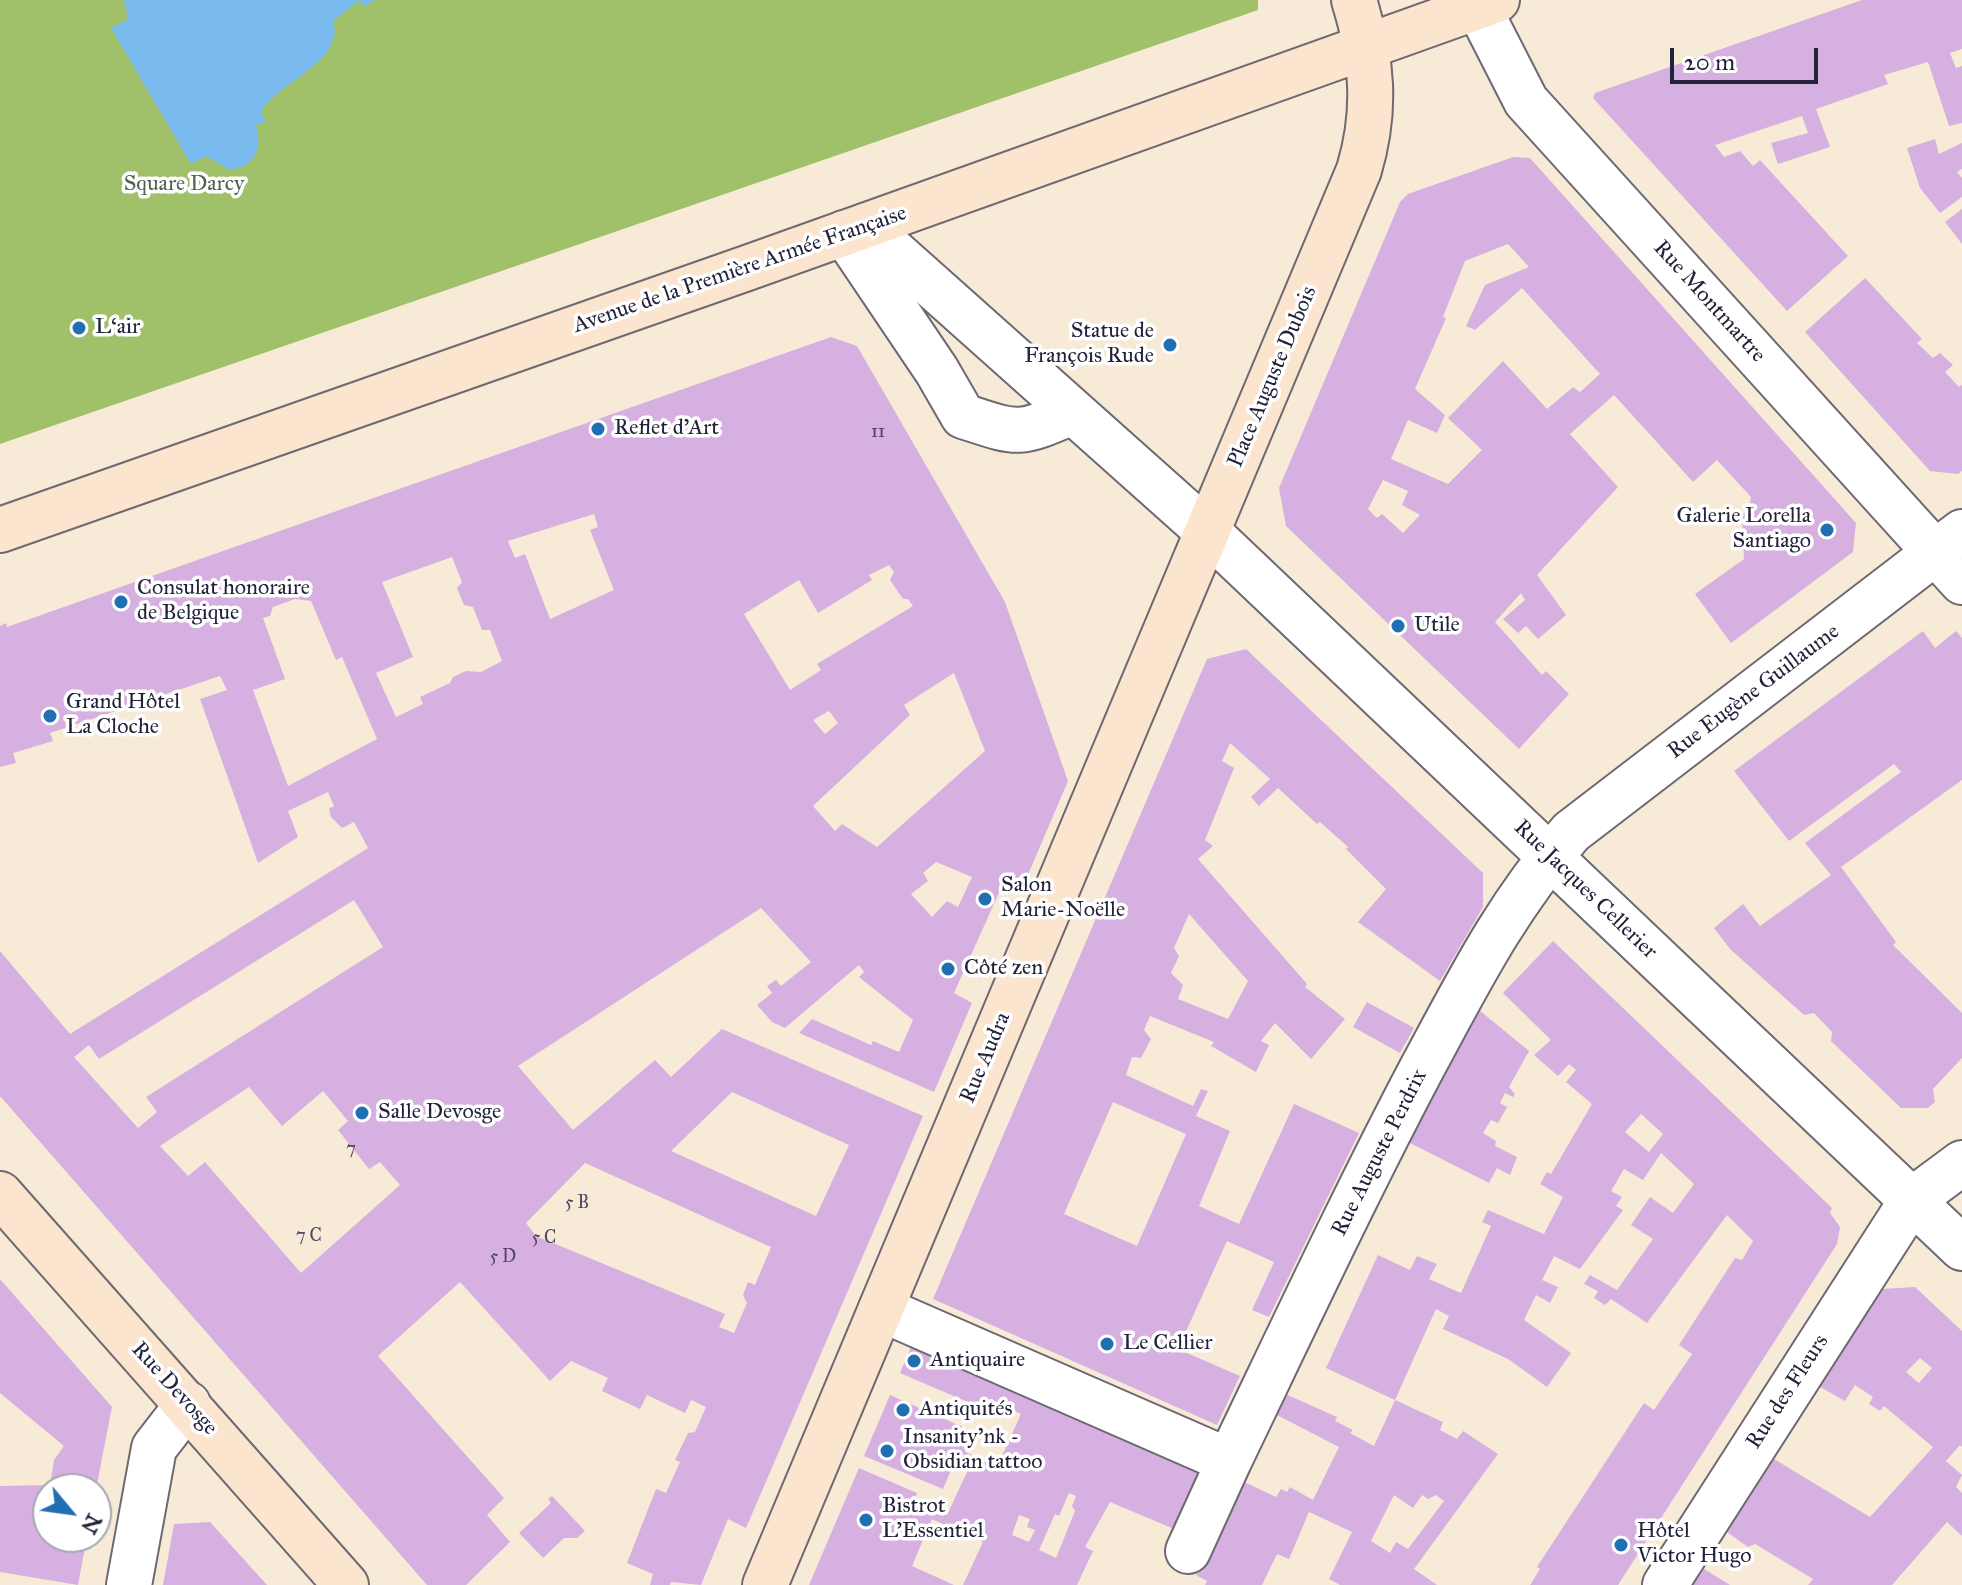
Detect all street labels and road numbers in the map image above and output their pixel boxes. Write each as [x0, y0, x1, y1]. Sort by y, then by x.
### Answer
street label: Avenue de la Première Armée Française [570, 200, 910, 340]
street label: Rue Montmartre [1647, 235, 1771, 369]
street label: Place Auguste Dubois [1223, 282, 1323, 472]
street label: Rue Eugène Guillaume [1663, 619, 1845, 765]
street label: Rue Jacques Cellerier [1508, 815, 1662, 965]
street label: Rue Audra [955, 1009, 1017, 1107]
street label: Rue Auguste Perdrix [1327, 1065, 1433, 1241]
street label: Rue des Fleurs [1741, 1330, 1835, 1454]
street label: Rue Devosge [125, 1337, 223, 1441]

